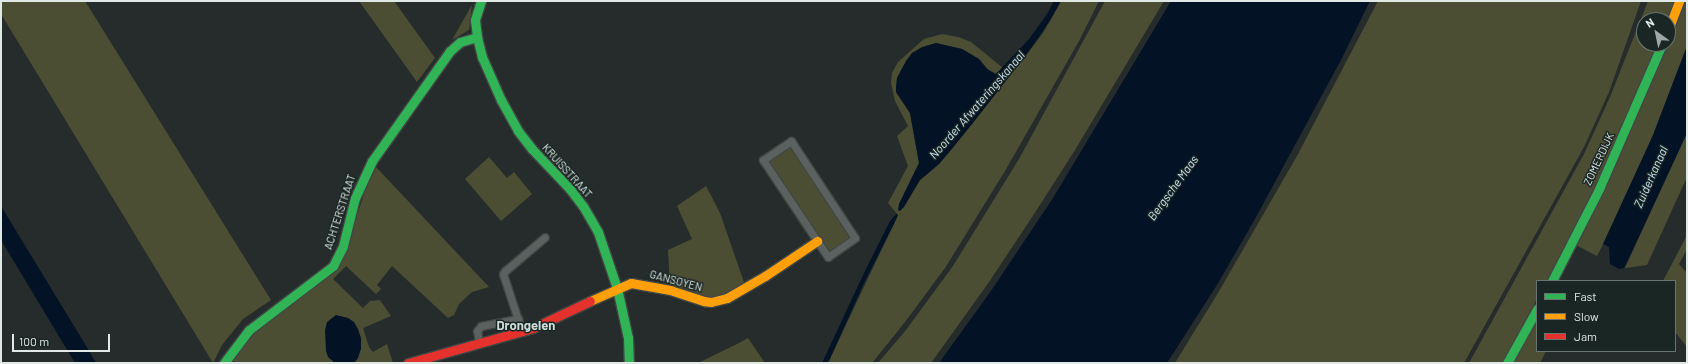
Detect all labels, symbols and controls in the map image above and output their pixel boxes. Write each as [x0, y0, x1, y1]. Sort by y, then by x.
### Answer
north arrow [1636, 12, 1676, 52]
text: N [1643, 15, 1656, 30]
water label: Noorder Afwateringskanaal [926, 48, 1028, 162]
street label: ZOMERDIJK [1581, 130, 1617, 188]
street label: KRUISSTRAAT [539, 141, 595, 201]
water label: Zuiderkanaal [1631, 144, 1671, 210]
water label: Bergsche Maas [1145, 153, 1201, 223]
street label: ACHTERSTRAAT [322, 173, 358, 251]
street label: GANSOYEN [648, 268, 704, 294]
legend [1536, 280, 1676, 352]
text: Fast [1574, 289, 1597, 303]
text: Slow [1574, 309, 1599, 323]
district label: Drongelen [497, 317, 555, 333]
scale bar [14, 326, 112, 352]
text: Jam [1574, 329, 1597, 343]
text: 100 m [19, 334, 49, 348]

